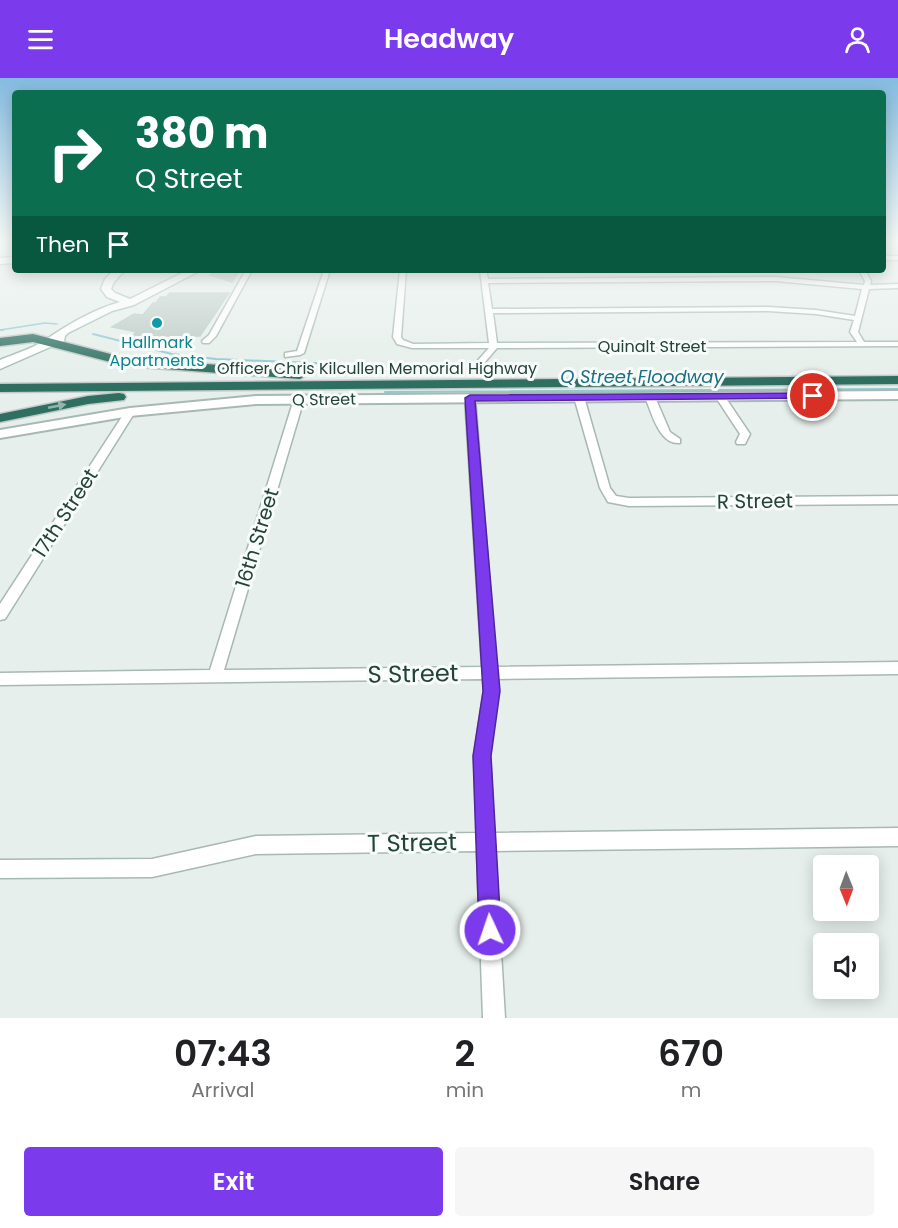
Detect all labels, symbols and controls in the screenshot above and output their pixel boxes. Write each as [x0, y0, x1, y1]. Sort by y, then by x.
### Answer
text: Headway [384, 20, 514, 57]
icon: menu [24, 23, 57, 56]
icon: person [841, 23, 874, 56]
text: 380 m [135, 104, 268, 163]
icon: right [36, 114, 114, 192]
text: Q Street [135, 160, 243, 197]
icon: arrive [102, 228, 135, 261]
text: Then [36, 229, 90, 260]
marker: Hallmark Apartments [150, 316, 164, 330]
place label: Hallmark Apartments [109, 331, 205, 372]
street label: Quinalt Street [598, 335, 707, 358]
street label: Officer Chris Kilcullen Memorial Highway [217, 357, 537, 380]
water label: Q Street Floodway [560, 364, 725, 389]
pin [787, 370, 838, 421]
icon: arrive [796, 379, 829, 412]
street label: Q Street [292, 387, 356, 412]
one-way arrow [48, 401, 67, 410]
street label: 17th Street [26, 463, 104, 563]
street label: 16th Street [229, 485, 285, 591]
street label: R Street [717, 486, 793, 516]
street label: S Street [367, 656, 459, 691]
street label: T Street [367, 825, 457, 860]
north arrow [813, 855, 879, 921]
map controls [813, 855, 879, 999]
position arrow [458, 898, 522, 962]
button: sound [813, 933, 879, 999]
text: 07:43 [174, 1028, 272, 1079]
text: 2 [455, 1028, 475, 1079]
text: 670 [658, 1028, 724, 1079]
text: Arrival [191, 1076, 254, 1104]
text: min [446, 1076, 484, 1104]
text: m [681, 1076, 701, 1104]
button: Exit [24, 1147, 443, 1216]
button: Share [455, 1147, 874, 1216]

